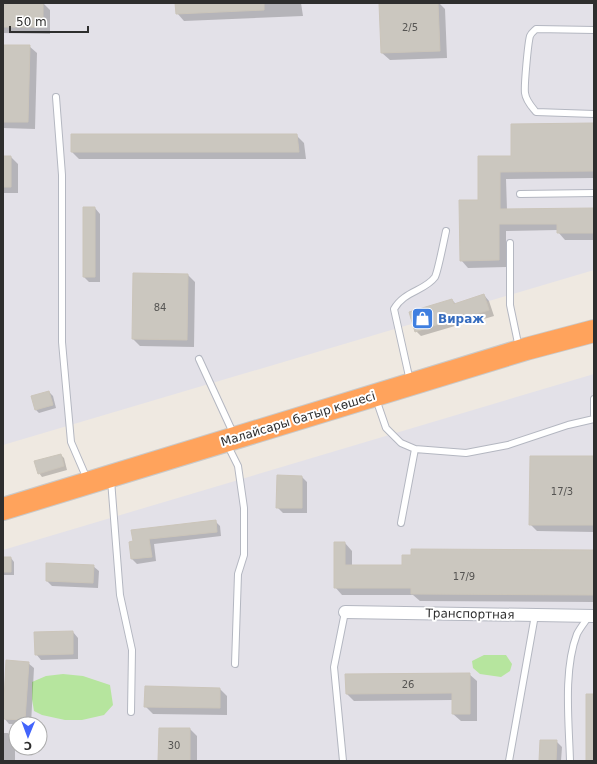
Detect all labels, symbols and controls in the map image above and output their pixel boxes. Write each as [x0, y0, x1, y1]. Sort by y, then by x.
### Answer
scale bar [10, 8, 88, 34]
text: 50 m [16, 15, 47, 29]
house number: 2/5 [402, 22, 418, 33]
house number: 84 [154, 302, 166, 313]
shop icon: Вираж [409, 306, 435, 332]
place label: Вираж [438, 312, 484, 326]
street label: Малайсары батыр көшесі [219, 389, 377, 449]
house number: 17/3 [551, 486, 573, 497]
house number: 17/9 [453, 571, 475, 582]
street label: Транспортная [424, 606, 515, 622]
house number: 26 [402, 679, 414, 690]
north arrow [8, 716, 48, 756]
text: С [24, 739, 32, 752]
house number: 30 [168, 740, 180, 751]

